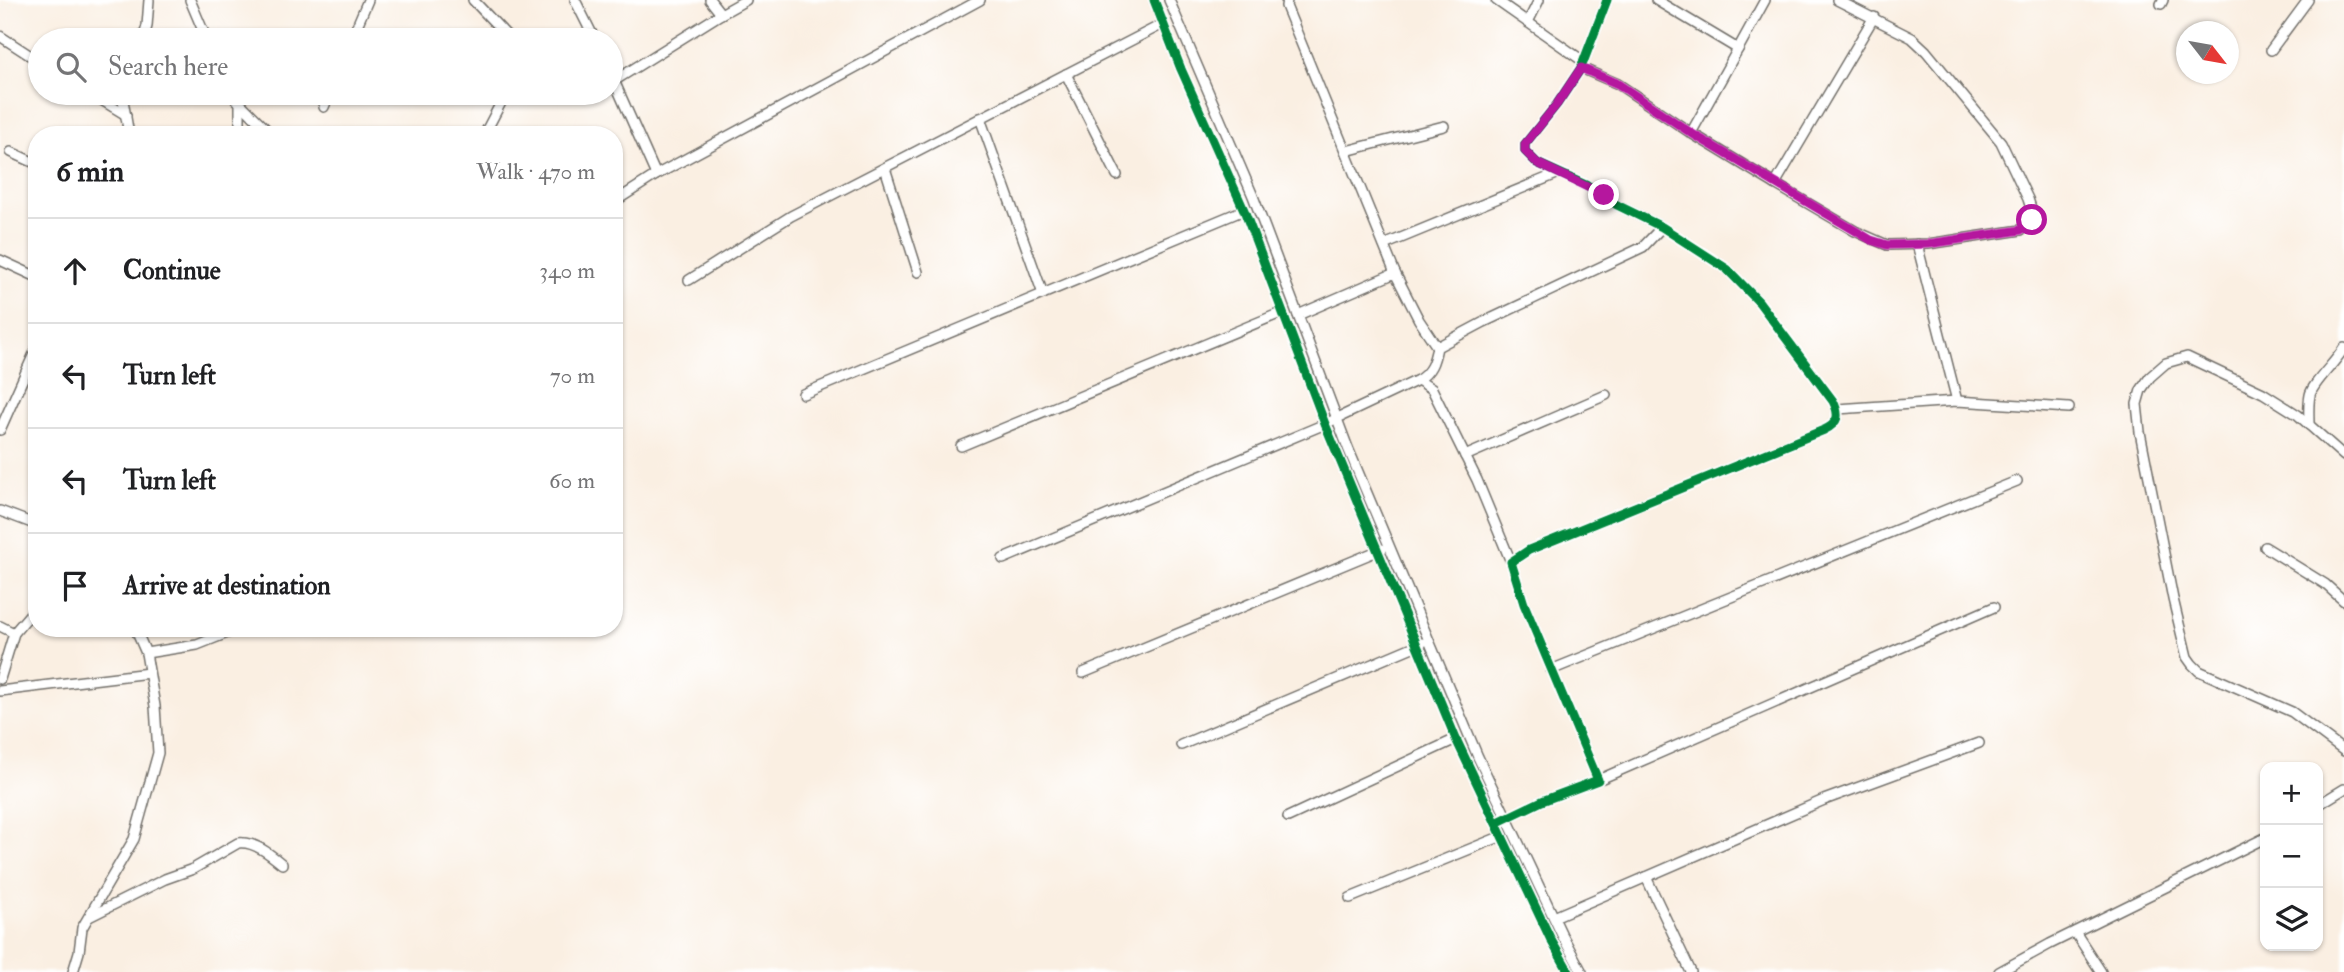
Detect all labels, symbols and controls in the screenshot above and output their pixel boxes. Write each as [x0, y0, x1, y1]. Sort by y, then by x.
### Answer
north arrow [2176, 21, 2239, 84]
search box [28, 28, 623, 105]
icon: search [52, 48, 90, 86]
text: Search here [108, 51, 228, 83]
text: 6 min [56, 153, 124, 190]
text: Walk · 470 m [476, 157, 595, 186]
route end [1588, 179, 1619, 210]
route start [2016, 204, 2047, 235]
icon: ahead [56, 252, 94, 290]
text: Continue [123, 255, 221, 287]
text: 340 m [539, 256, 595, 285]
icon: left [56, 357, 94, 395]
text: Turn left [123, 360, 216, 392]
text: 70 m [550, 361, 595, 390]
icon: left [56, 462, 94, 500]
text: Turn left [123, 465, 216, 497]
text: 60 m [549, 466, 595, 495]
icon: arrive [56, 567, 94, 605]
text: Arrive at destination [123, 570, 331, 602]
map controls [2260, 762, 2323, 951]
button: + [2260, 762, 2323, 825]
button: − [2260, 825, 2323, 888]
button: layers [2260, 888, 2323, 951]

